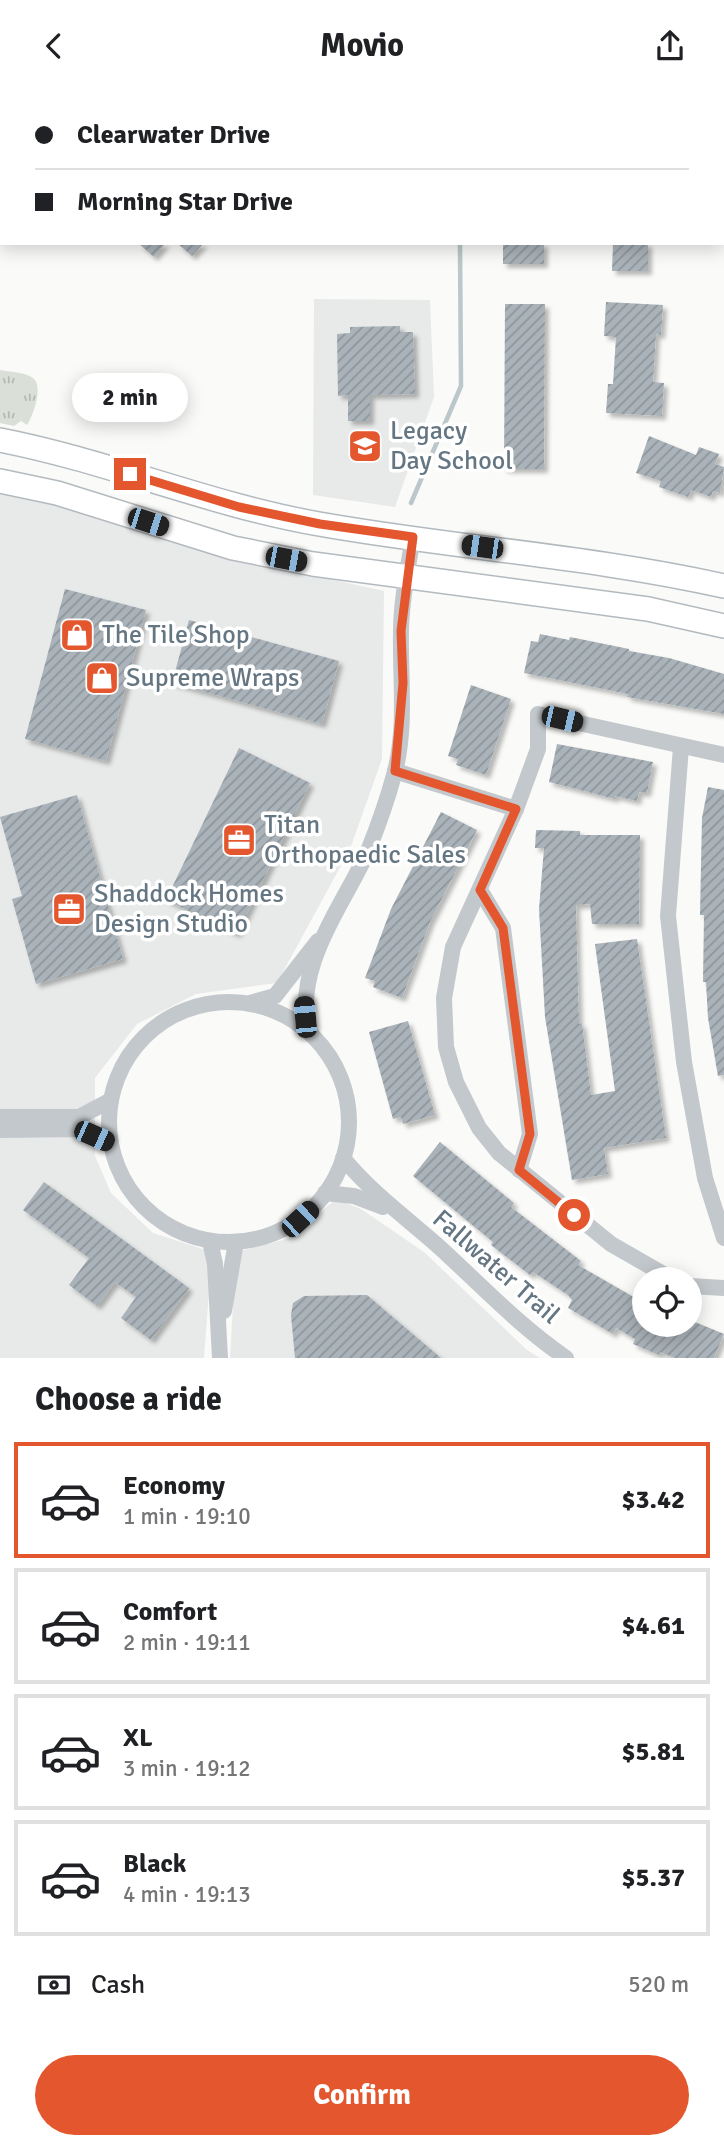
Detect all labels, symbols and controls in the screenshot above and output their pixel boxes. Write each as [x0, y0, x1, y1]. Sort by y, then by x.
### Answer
text: Movio [320, 26, 404, 65]
icon: back [35, 27, 73, 65]
icon: share [651, 27, 689, 65]
text: Clearwater Drive [77, 119, 270, 151]
text: Morning Star Drive [77, 186, 293, 218]
callout: 2 min [72, 373, 188, 421]
text: 2 min [102, 383, 158, 412]
place label: Legacy Day School [390, 415, 513, 477]
school or university icon: Legacy Day School [346, 427, 384, 465]
route end [114, 458, 146, 490]
car [125, 506, 172, 538]
car [460, 534, 505, 560]
car [264, 545, 309, 573]
shop icon: The Tile Shop [58, 616, 96, 654]
place label: The Tile Shop [102, 619, 250, 651]
shop icon: Supreme Wraps [83, 659, 121, 697]
place label: Supreme Wraps [126, 662, 299, 694]
car [540, 704, 585, 734]
place label: Titan Orthopaedic Sales [264, 809, 466, 871]
office icon: Titan Orthopaedic Sales [220, 821, 258, 859]
place label: Shaddock Homes Design Studio [94, 878, 284, 940]
office icon: Shaddock Homes Design Studio [50, 890, 88, 928]
car [293, 995, 318, 1039]
car [71, 1118, 118, 1154]
car [278, 1197, 323, 1241]
route start [558, 1199, 590, 1231]
street label: Fallwater Trail [426, 1203, 566, 1331]
map controls [632, 1267, 702, 1337]
button: locate [632, 1267, 702, 1337]
text: Choose a ride [35, 1380, 222, 1419]
icon: car [39, 1469, 102, 1532]
text: Economy [123, 1470, 225, 1502]
text: $3.42 [621, 1484, 685, 1516]
text: 1 min · 19:10 [123, 1502, 251, 1531]
icon: car [39, 1595, 102, 1658]
text: Comfort [123, 1596, 217, 1628]
text: $4.61 [621, 1610, 685, 1642]
text: 2 min · 19:11 [123, 1628, 251, 1657]
icon: car [39, 1721, 102, 1784]
text: XL [123, 1722, 153, 1754]
text: $5.81 [621, 1736, 685, 1768]
text: 3 min · 19:12 [123, 1754, 251, 1783]
icon: car [39, 1847, 102, 1910]
text: Black [123, 1848, 186, 1880]
text: $5.37 [621, 1862, 685, 1894]
text: 4 min · 19:13 [123, 1880, 251, 1909]
icon: cash [35, 1966, 73, 2004]
text: Cash [91, 1969, 145, 2001]
text: 520 m [628, 1970, 689, 1999]
button: Confirm [35, 2055, 689, 2135]

